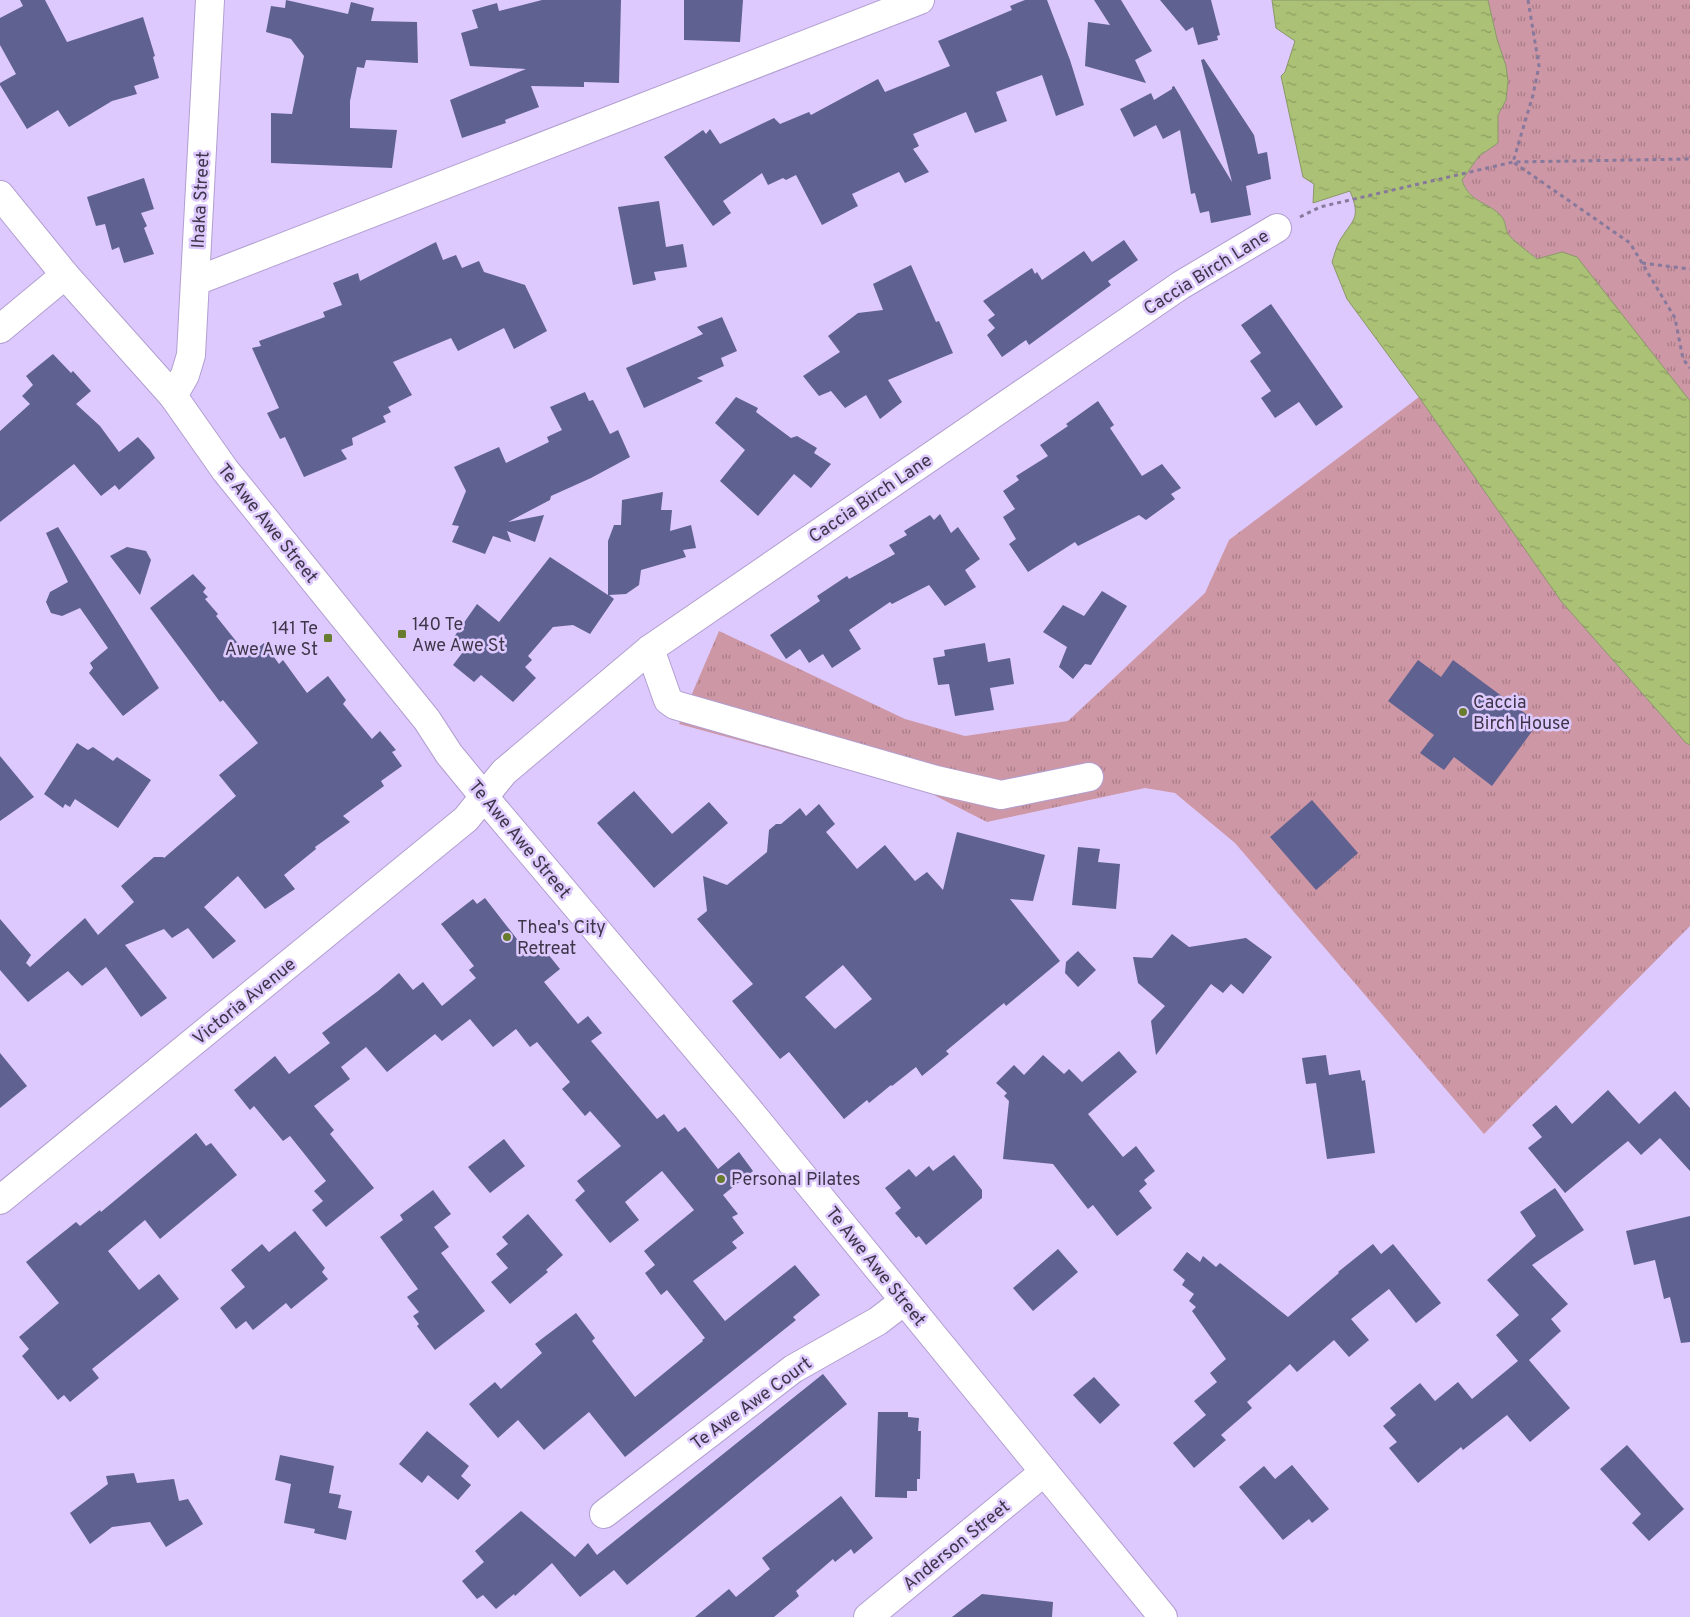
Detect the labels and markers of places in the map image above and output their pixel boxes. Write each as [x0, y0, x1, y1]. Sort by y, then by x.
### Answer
place label: 140 Te Awe Awe St [412, 614, 505, 658]
place label: 141 Te Awe Awe St [225, 618, 318, 662]
marker: 140 Te Awe Awe St [396, 628, 408, 640]
marker: 141 Te Awe Awe St [322, 632, 334, 644]
place label: Caccia Birch House [1473, 692, 1570, 736]
marker: Caccia Birch House [1457, 706, 1469, 718]
place label: Thea's City Retreat [517, 917, 606, 961]
marker: Thea's City Retreat [501, 931, 513, 943]
place label: Personal Pilates [731, 1169, 860, 1192]
marker: Personal Pilates [715, 1173, 727, 1185]

